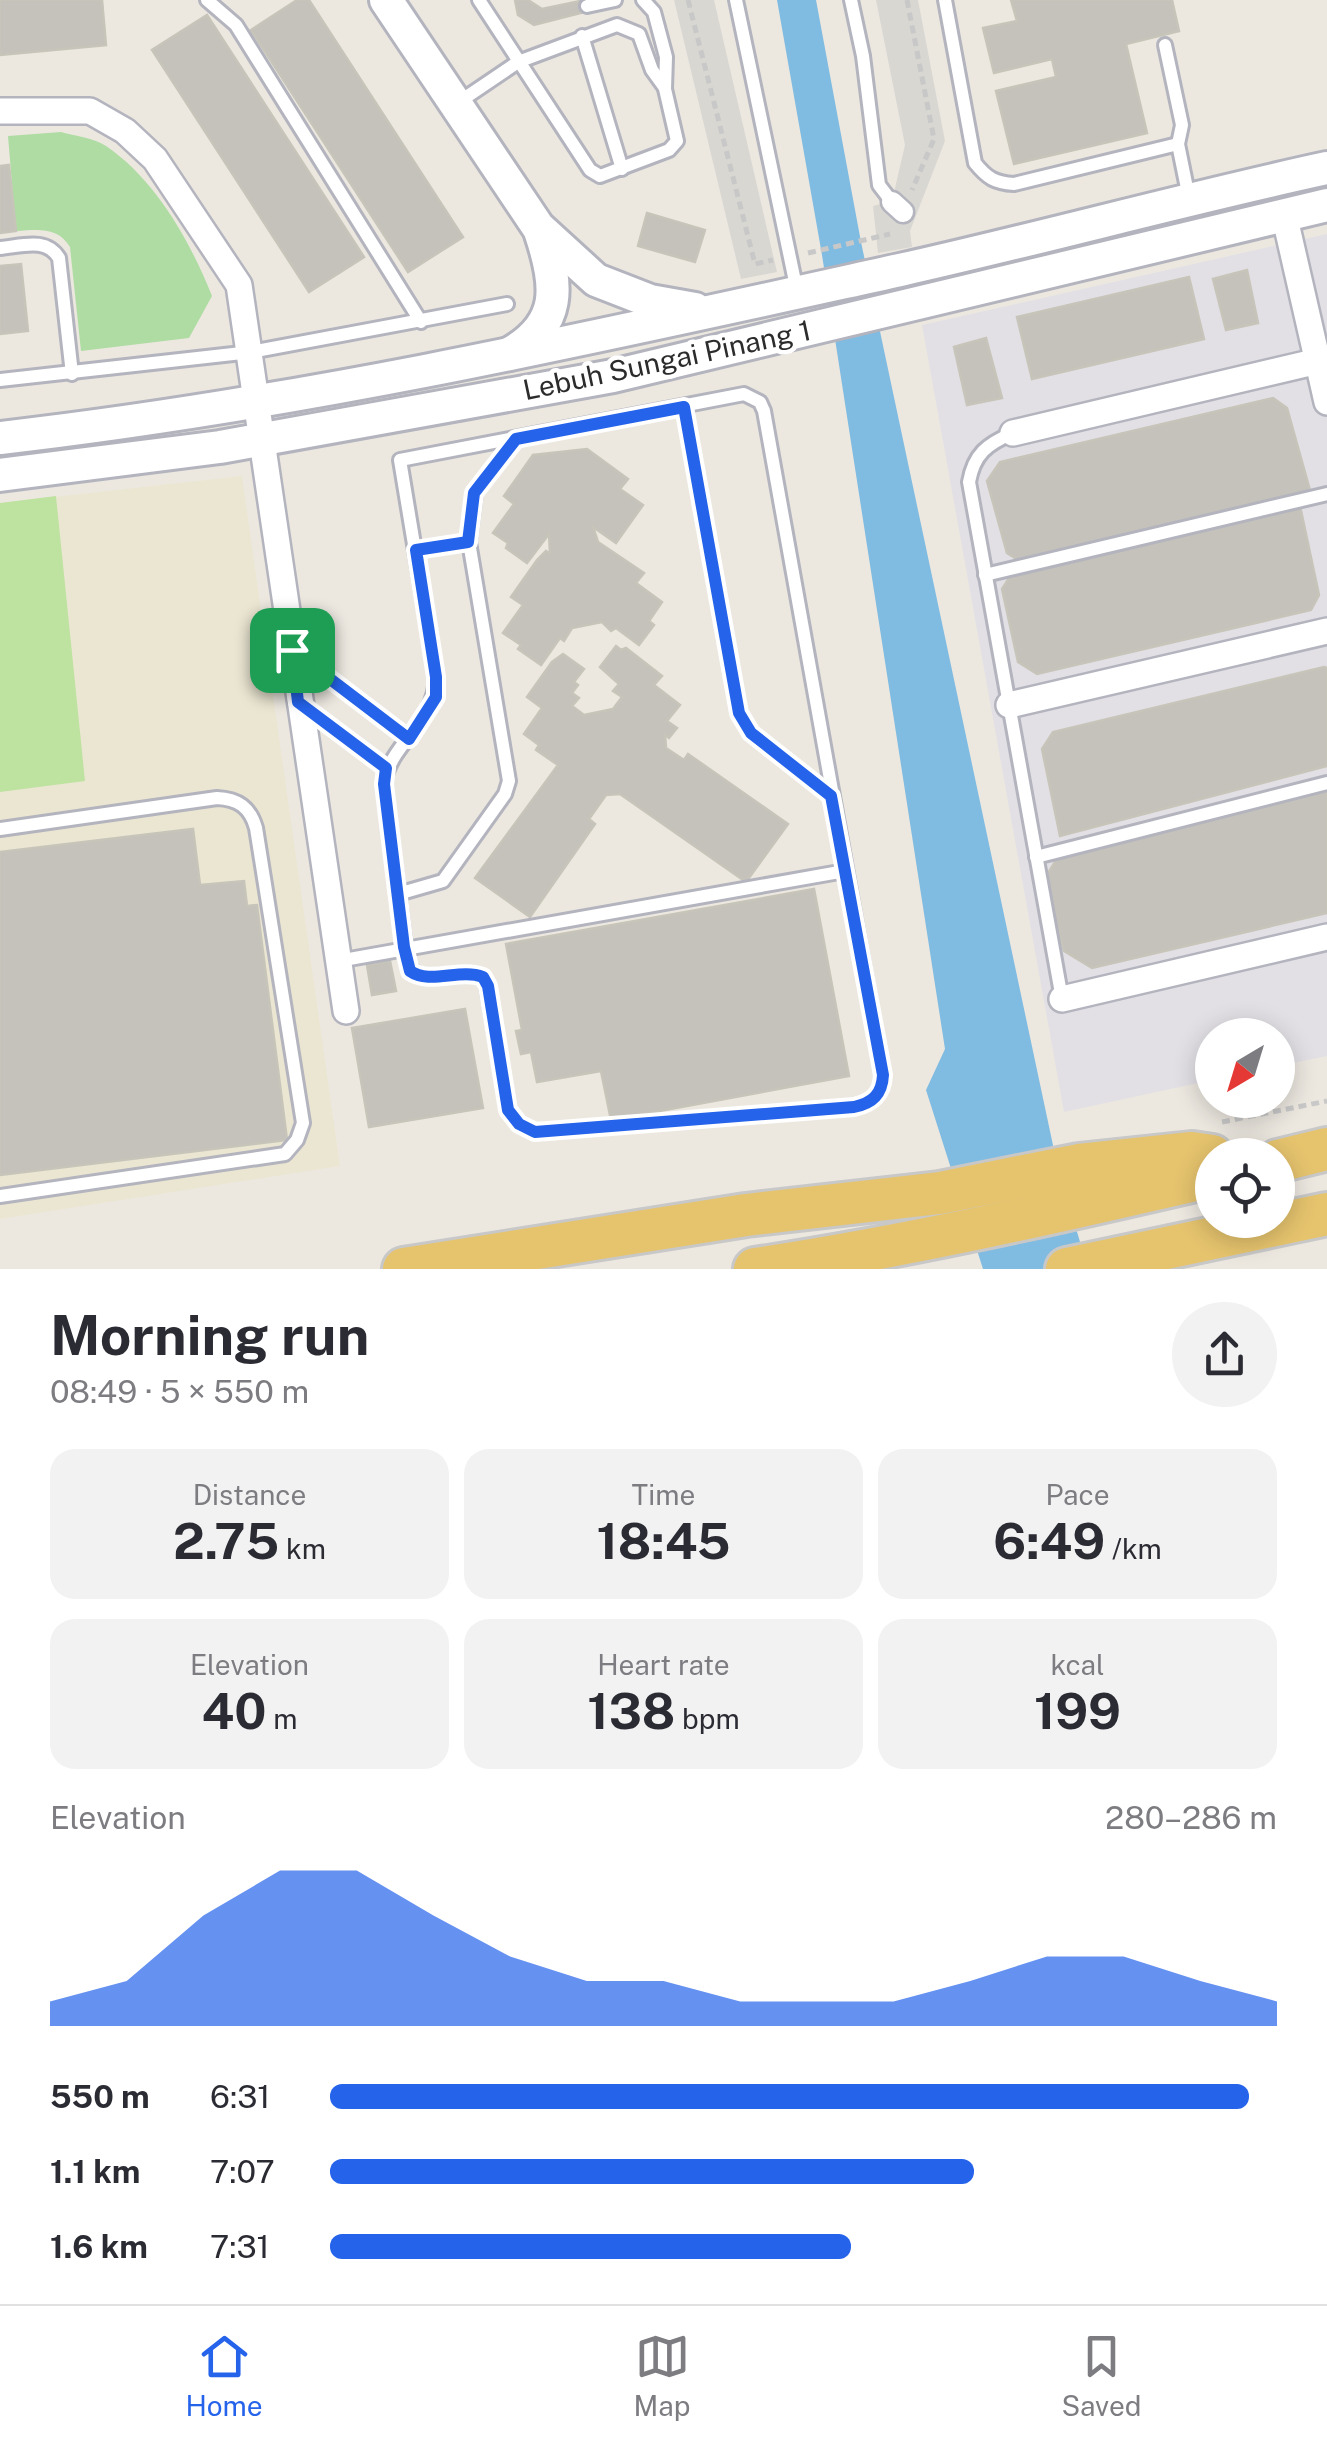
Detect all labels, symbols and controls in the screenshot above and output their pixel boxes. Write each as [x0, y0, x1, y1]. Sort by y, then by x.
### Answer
street label: Lebuh Sungai Pinang 1 [520, 313, 814, 406]
pin [250, 608, 335, 693]
icon: arrive [265, 623, 320, 678]
north arrow [1195, 1018, 1295, 1118]
map controls [1195, 1018, 1295, 1238]
button: locate [1195, 1138, 1295, 1238]
button: share [1172, 1302, 1277, 1407]
text: Morning run [50, 1303, 369, 1367]
text: 08:49 · 5 × 550 m [50, 1373, 309, 1410]
text: Distance [193, 1478, 306, 1511]
text: Time [632, 1478, 695, 1511]
text: Pace [1045, 1478, 1110, 1511]
text: 2.75 [173, 1511, 279, 1570]
text: 18:45 [596, 1511, 731, 1570]
text: 6:49 [993, 1511, 1105, 1570]
text: km [279, 1532, 326, 1565]
text: /km [1105, 1532, 1162, 1565]
text: Elevation [190, 1648, 309, 1681]
text: Heart rate [597, 1648, 730, 1681]
text: kcal [1050, 1648, 1105, 1681]
text: 40 [201, 1681, 267, 1740]
text: 138 [587, 1681, 675, 1740]
text: 199 [1034, 1681, 1121, 1740]
text: m [267, 1702, 298, 1735]
text: bpm [675, 1702, 740, 1735]
text: Elevation [50, 1799, 186, 1836]
text: 280–286 m [1105, 1799, 1277, 1836]
text: 550 m [50, 2078, 150, 2115]
text: 6:31 [210, 2078, 270, 2115]
text: 1.1 km [50, 2153, 140, 2190]
text: 7:07 [210, 2153, 275, 2190]
text: 1.6 km [50, 2228, 148, 2265]
text: 7:31 [210, 2228, 270, 2265]
tab: Home [185, 2329, 263, 2422]
tab: Map [634, 2329, 690, 2422]
tab: Saved [1061, 2329, 1142, 2422]

